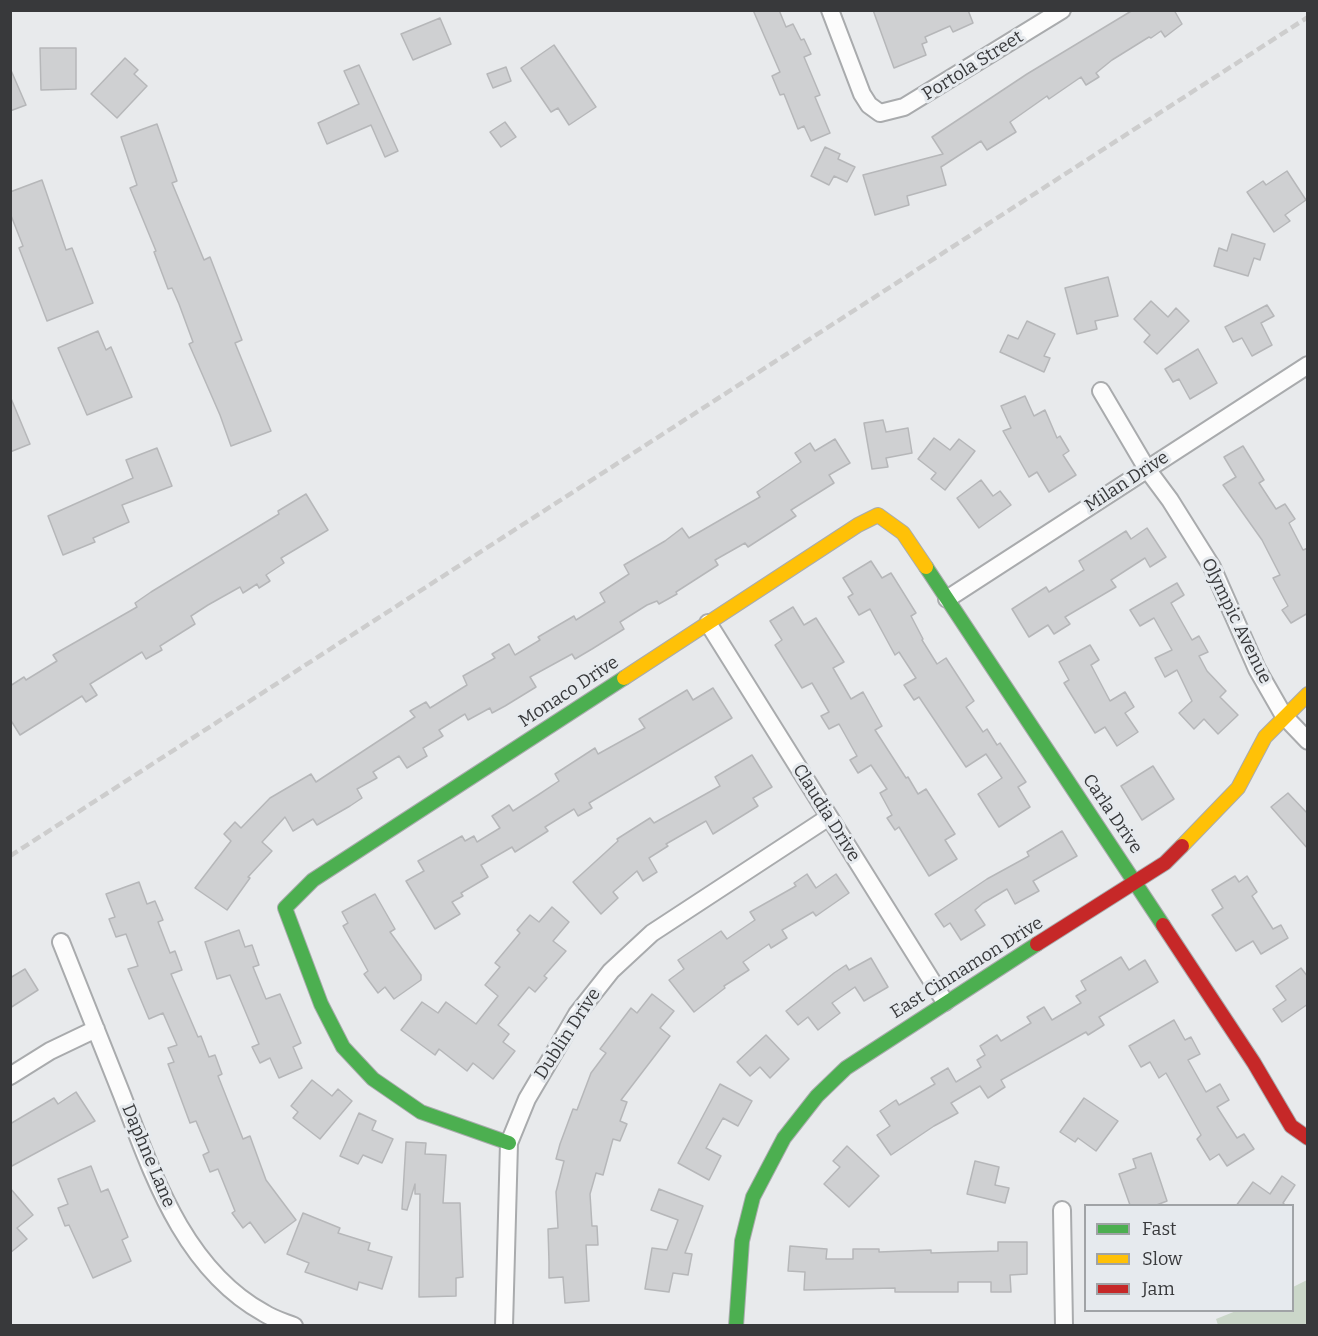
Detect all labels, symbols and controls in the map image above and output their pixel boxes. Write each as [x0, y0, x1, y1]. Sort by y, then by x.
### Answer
street label: Portola Street [919, 26, 1027, 106]
street label: Milan Drive [1081, 447, 1173, 517]
street label: Olympic Avenue [1196, 555, 1276, 687]
street label: Monaco Drive [515, 652, 623, 732]
street label: Claudia Drive [788, 760, 864, 866]
street label: Carla Drive [1077, 770, 1147, 858]
street label: East Cinnamon Drive [887, 912, 1047, 1024]
street label: Dublin Drive [531, 984, 605, 1084]
street label: Daphne Lane [117, 1101, 179, 1211]
legend [1084, 1204, 1294, 1312]
text: Fast [1142, 1218, 1177, 1240]
text: Slow [1142, 1248, 1182, 1270]
text: Jam [1142, 1278, 1175, 1300]

